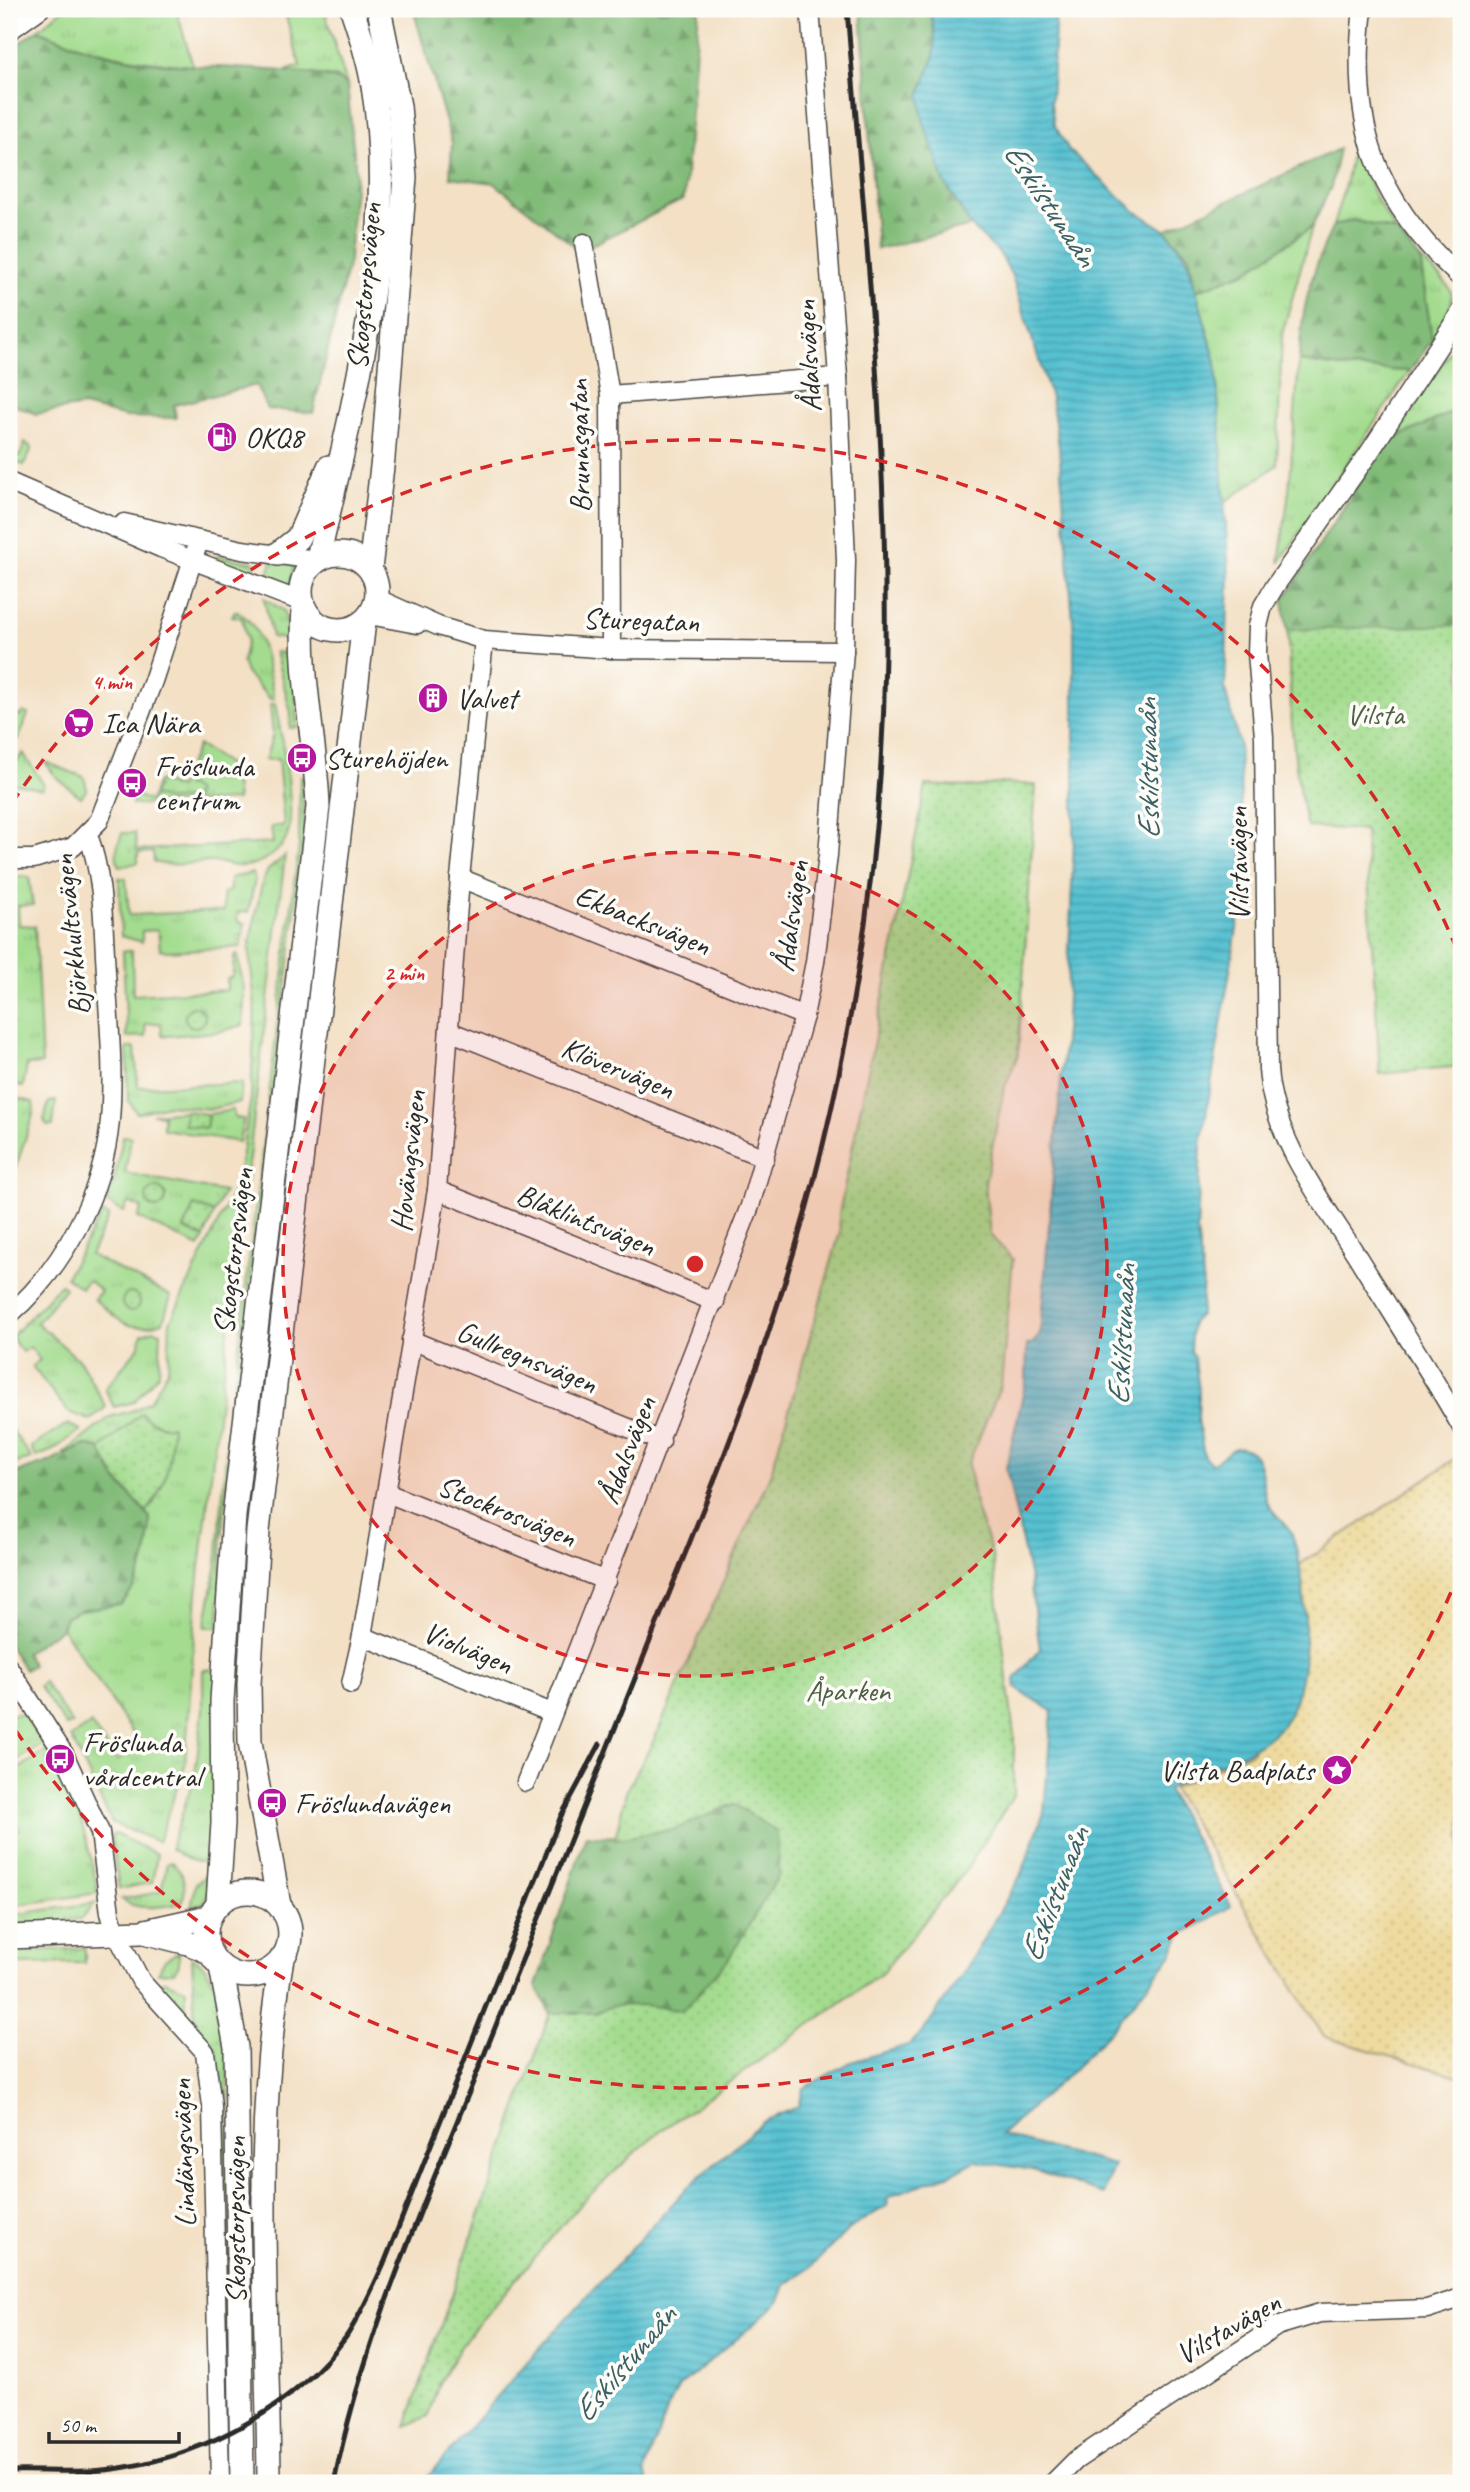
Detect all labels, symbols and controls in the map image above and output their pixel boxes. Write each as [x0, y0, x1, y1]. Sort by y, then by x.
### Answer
water label: Eskilstunaån [994, 135, 1108, 276]
street label: Skogstorpsvägen [338, 200, 390, 371]
street label: Ådalsvägen [786, 298, 830, 413]
street label: Brunnsgatan [559, 378, 599, 513]
place label: OKQ8 [245, 418, 306, 456]
fuel station icon: OKQ8 [205, 420, 239, 454]
street label: Sturegatan [582, 599, 700, 641]
text: 4 min [92, 669, 132, 695]
place label: Valvet [456, 679, 521, 717]
building icon: Valvet [416, 681, 450, 715]
park label: Vilsta [1346, 695, 1406, 733]
water label: Eskilstunaån [1126, 696, 1169, 839]
place label: Ica Nära [102, 704, 201, 742]
supermarket icon: Ica Nära [62, 706, 96, 740]
place label: Sturehöjden [325, 739, 449, 777]
bus stop icon: Sturehöjden [285, 741, 319, 775]
place label: Fröslunda centrum [155, 747, 255, 819]
bus stop icon: Fröslunda centrum [115, 766, 149, 800]
street label: Vilstavägen [1218, 806, 1258, 922]
street label: Björkhultsvägen [44, 852, 98, 1017]
street label: Ådalsvägen [764, 857, 818, 974]
street label: Ekbacksvägen [570, 876, 717, 964]
text: 2 min [384, 960, 424, 986]
street label: Klövervägen [556, 1028, 680, 1108]
street label: Hovängsvägen [382, 1088, 434, 1234]
street label: Skogstorpsvägen [204, 1165, 262, 1336]
street label: Blåklintsvägen [511, 1175, 661, 1265]
centre of rings [683, 1252, 707, 1276]
water label: Eskilstunaån [1097, 1261, 1146, 1406]
street label: Gullregnsvägen [451, 1312, 603, 1403]
street label: Ådalsvägen [589, 1390, 665, 1509]
street label: Stockrosvägen [432, 1466, 582, 1556]
street label: Violvägen [418, 1613, 519, 1683]
park label: Åparken [806, 1671, 892, 1709]
place label: Fröslunda vårdcentral [83, 1723, 206, 1795]
bus stop icon: Fröslunda vårdcentral [43, 1742, 77, 1776]
place label: Vilsta Badplats [1160, 1751, 1317, 1789]
place icon: Vilsta Badplats [1320, 1753, 1354, 1787]
place label: Fröslundavägen [295, 1784, 451, 1822]
bus stop icon: Fröslundavägen [255, 1786, 289, 1820]
water label: Eskilstunaån [1010, 1819, 1100, 1967]
street label: Lindängsvägen [161, 2078, 205, 2228]
street label: Skogstorpsvägen [216, 2136, 254, 2304]
street label: Vilstavägen [1169, 2283, 1288, 2373]
water label: Eskilstunaån [564, 2294, 687, 2430]
scale bar [49, 2401, 178, 2445]
text: 50 m [60, 2412, 98, 2438]

